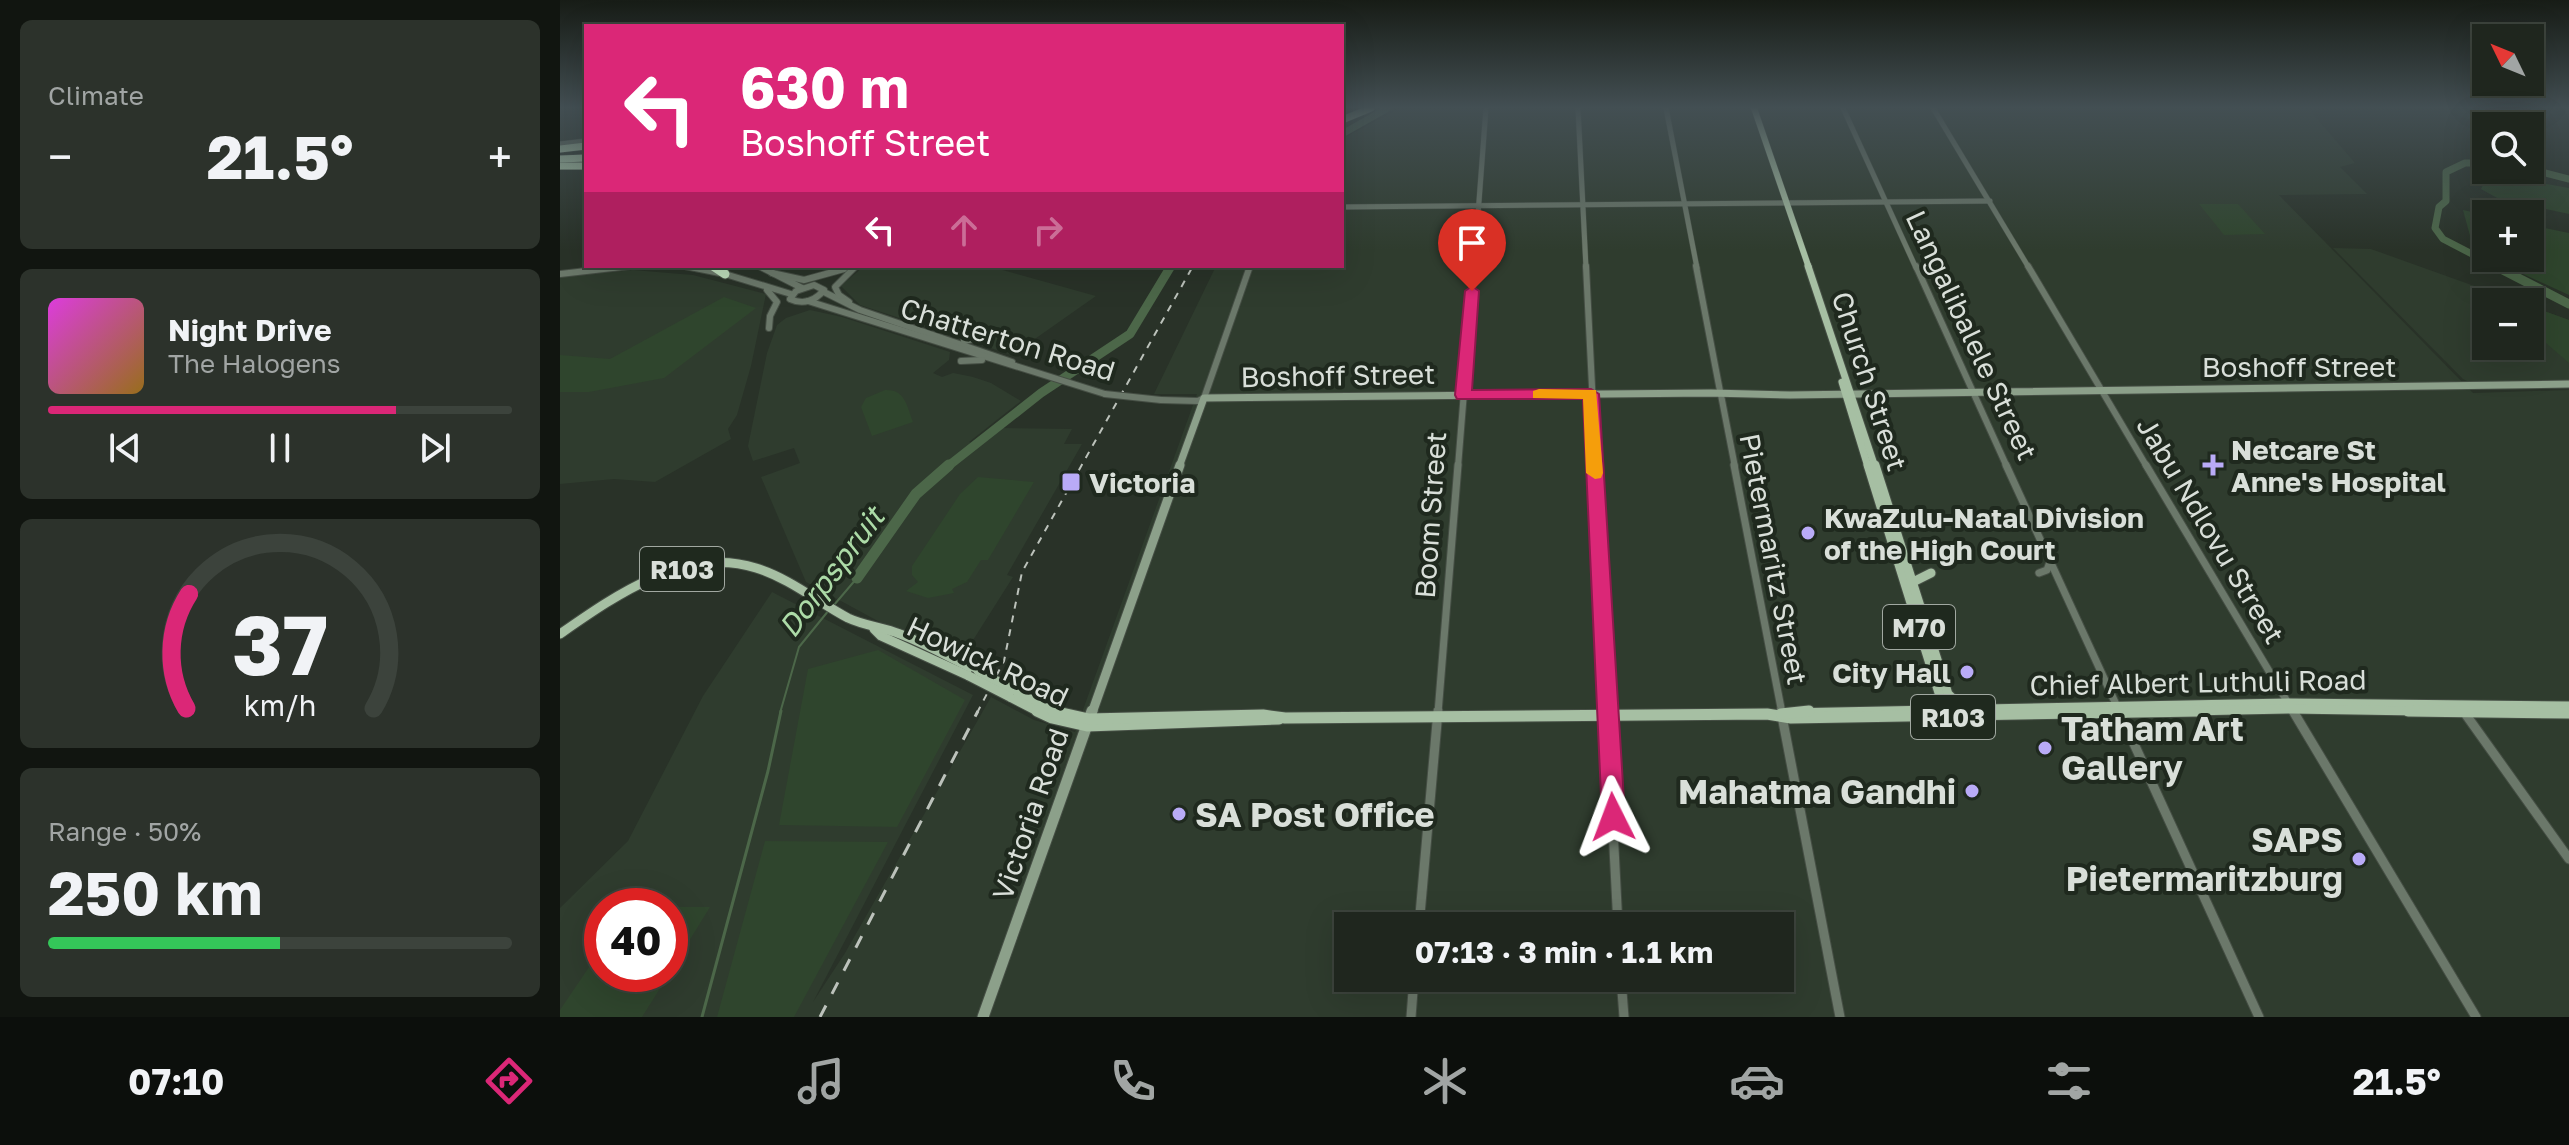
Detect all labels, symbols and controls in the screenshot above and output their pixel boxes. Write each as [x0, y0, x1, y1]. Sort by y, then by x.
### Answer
north arrow [2472, 24, 2544, 96]
map controls [2472, 24, 2544, 360]
text: 630 m [740, 53, 909, 120]
icon: left [608, 56, 712, 160]
text: Climate [48, 80, 144, 111]
button: search [2472, 112, 2544, 184]
text: 21.5° [207, 120, 353, 192]
text: Boshoff Street [740, 121, 990, 164]
text: − [48, 130, 72, 183]
text: + [488, 130, 512, 183]
button: + [2472, 200, 2544, 272]
street label: Langalibalele Street [1900, 205, 2044, 465]
icon: left [858, 208, 902, 252]
icon: ahead [942, 208, 986, 252]
icon: right [1026, 208, 1070, 252]
pin [1438, 209, 1506, 291]
icon: arrive [1450, 221, 1494, 265]
street label: Church Street [1826, 287, 1914, 475]
button: − [2472, 288, 2544, 360]
street label: Chatterton Road [897, 291, 1119, 387]
text: Night Drive [168, 312, 332, 348]
text: The Halogens [168, 348, 341, 379]
street label: Boshoff Street [2202, 350, 2396, 383]
street label: Boshoff Street [1240, 357, 1436, 393]
street label: Jabu Ndlovu Street [2130, 411, 2292, 649]
icon: previous [103, 426, 147, 470]
icon: pause [258, 426, 302, 470]
icon: next [413, 426, 457, 470]
street label: Boom Street [1408, 431, 1452, 599]
street label: Pietermaritz Street [1733, 431, 1815, 687]
place label: Netcare St Anne's Hospital [2231, 433, 2446, 498]
marker: Netcare St Anne's Hospital [2202, 454, 2224, 476]
place label: Victoria [1089, 466, 1195, 499]
marker: Victoria [1060, 471, 1082, 493]
water label: Dorpspruit [770, 498, 893, 644]
place label: KwaZulu-Natal Division of the High Court [1824, 501, 2144, 566]
marker: KwaZulu-Natal Division of the High Court [1799, 524, 1817, 542]
road number: R103 [640, 547, 724, 591]
text: 37 [232, 593, 328, 693]
road number: M70 [1883, 605, 1955, 649]
street label: Howick Road [902, 609, 1074, 713]
place label: City Hall [1832, 656, 1951, 689]
marker: City Hall [1958, 663, 1976, 681]
street label: Chief Albert Luthuli Road [2029, 663, 2367, 701]
text: km/h [244, 688, 316, 722]
road number: R103 [1911, 695, 1995, 739]
place label: Tatham Art Gallery [2061, 708, 2244, 787]
street label: Victoria Road [985, 724, 1075, 904]
marker: Tatham Art Gallery [2036, 739, 2054, 757]
place label: Mahatma Gandhi [1678, 771, 1956, 811]
position arrow [1571, 775, 1655, 859]
marker: Mahatma Gandhi [1963, 782, 1981, 800]
place label: SA Post Office [1195, 794, 1435, 834]
marker: SA Post Office [1170, 805, 1188, 823]
text: Range · 50% [48, 816, 201, 847]
place label: SAPS Pietermaritzburg [2066, 819, 2343, 898]
marker: SAPS Pietermaritzburg [2350, 850, 2368, 868]
text: 250 km [48, 856, 263, 928]
speed limit sign: 40 [584, 888, 688, 992]
text: 07:13 · 3 min · 1.1 km [1415, 934, 1713, 970]
icon: directions [481, 1053, 537, 1109]
icon: music [793, 1053, 849, 1109]
icon: phone [1105, 1053, 1161, 1109]
icon: climate [1417, 1053, 1473, 1109]
icon: car [1729, 1053, 1785, 1109]
icon: filters [2041, 1053, 2097, 1109]
text: 07:10 [128, 1060, 225, 1103]
text: 21.5° [2353, 1060, 2441, 1103]

